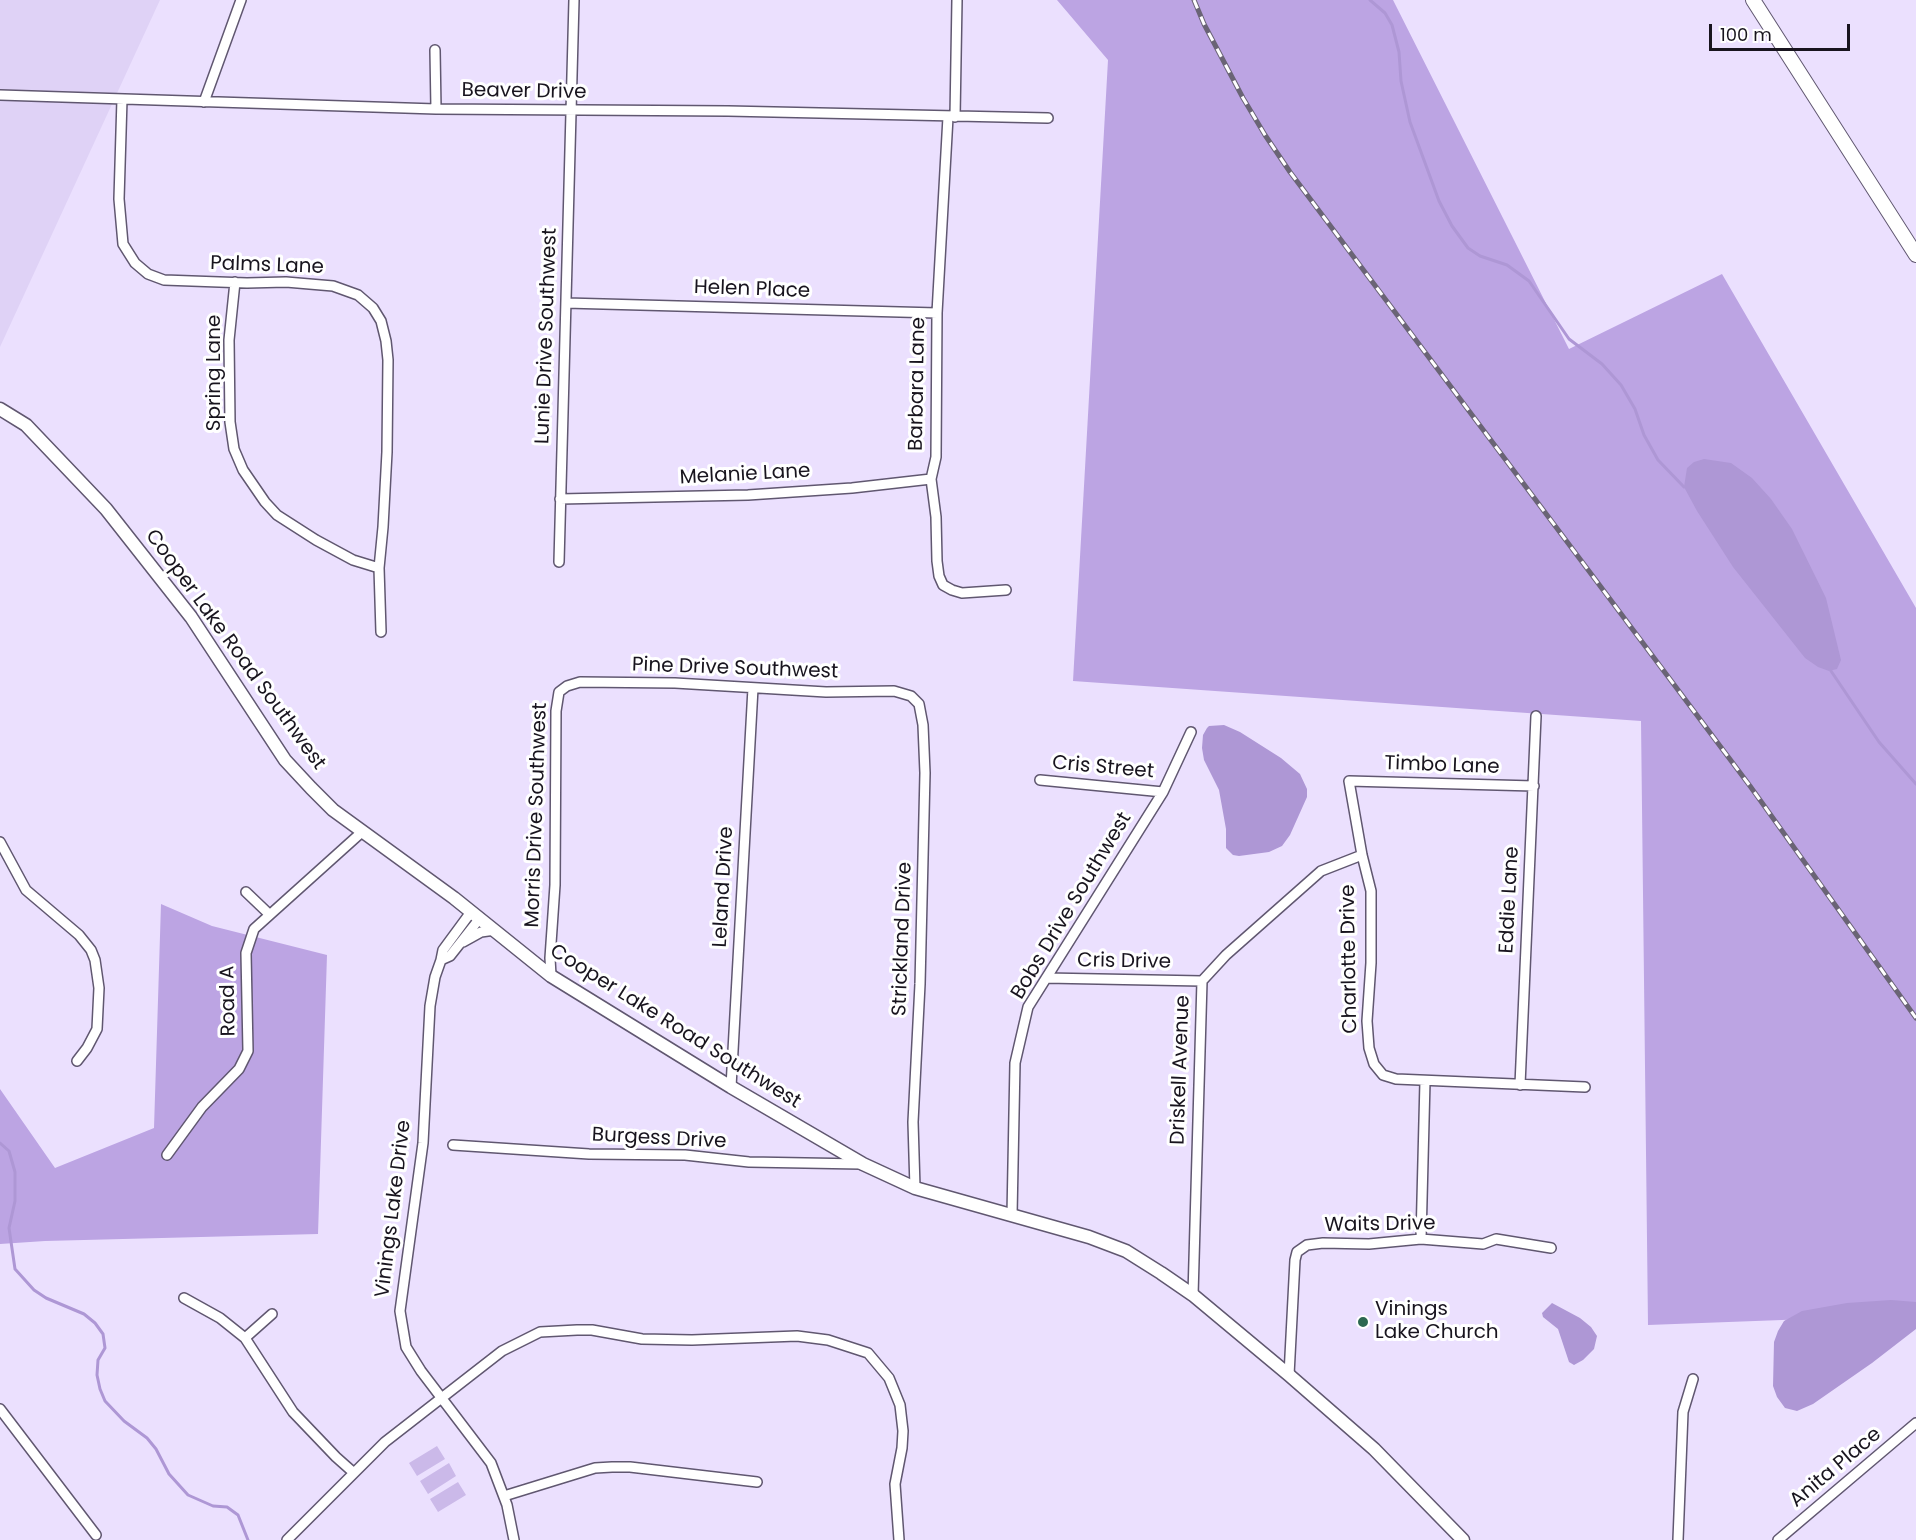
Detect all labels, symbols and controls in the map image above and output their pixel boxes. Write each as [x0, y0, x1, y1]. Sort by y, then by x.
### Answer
scale bar [1712, 12, 1853, 50]
text: 100 m [1720, 22, 1772, 47]
street label: Beaver Drive [461, 79, 587, 105]
street label: Lunie Drive Southwest [531, 227, 563, 445]
street label: Palms Lane [210, 252, 324, 280]
street label: Helen Place [693, 276, 811, 304]
street label: Spring Lane [203, 315, 227, 431]
street label: Barbara Lane [905, 317, 931, 451]
street label: Melanie Lane [679, 460, 811, 490]
street label: Cooper Lake Road Southwest [140, 525, 330, 775]
street label: Pine Drive Southwest [631, 653, 839, 685]
street label: Morris Drive Southwest [521, 702, 553, 928]
street label: Cris Street [1051, 752, 1155, 784]
street label: Timbo Lane [1384, 752, 1500, 780]
street label: Bobs Drive Southwest [1007, 808, 1137, 1004]
street label: Leland Drive [709, 826, 739, 948]
street label: Eddie Lane [1495, 846, 1525, 954]
street label: Strickland Drive [888, 862, 918, 1016]
street label: Charlotte Drive [1337, 884, 1363, 1034]
street label: Cooper Lake Road Southwest [545, 940, 805, 1114]
street label: Cris Drive [1077, 949, 1171, 975]
street label: Road A [216, 965, 242, 1037]
street label: Driskell Avenue [1166, 995, 1196, 1145]
street label: Vinings Lake Drive [371, 1119, 417, 1299]
street label: Burgess Drive [591, 1123, 727, 1155]
street label: Waits Drive [1324, 1212, 1436, 1238]
place label: Vinings Lake Church [1375, 1298, 1499, 1345]
marker: Vinings Lake Church [1356, 1315, 1370, 1329]
street label: Anita Place [1785, 1423, 1887, 1513]

